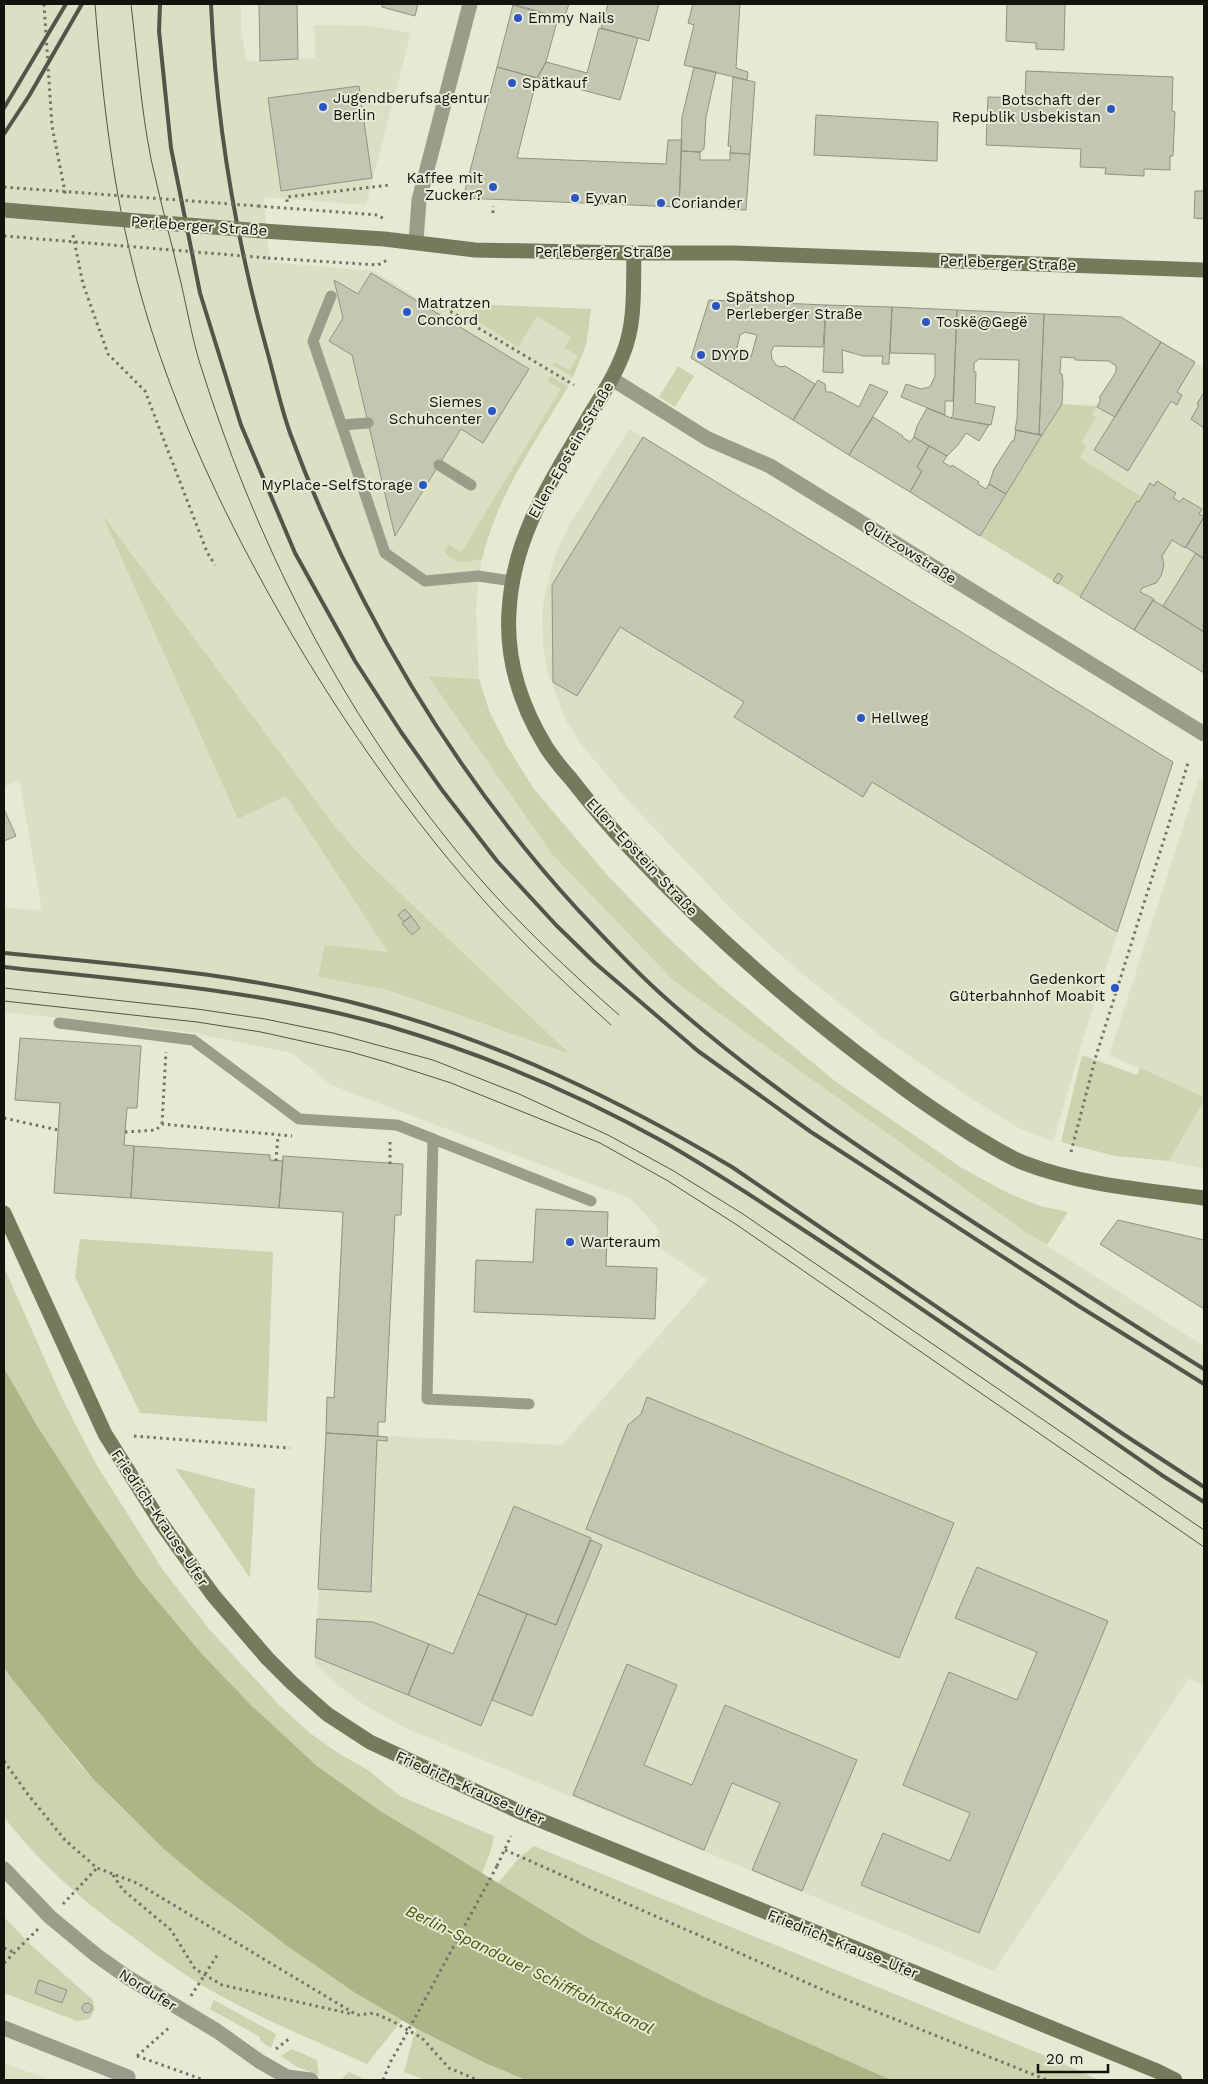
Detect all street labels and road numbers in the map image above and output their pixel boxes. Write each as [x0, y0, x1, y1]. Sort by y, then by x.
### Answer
street label: Perleberger Straße [130, 212, 268, 240]
street label: Perleberger Straße [535, 243, 671, 261]
street label: Perleberger Straße [939, 252, 1077, 274]
street label: Ellen-Epstein-Straße [524, 378, 618, 522]
street label: Quitzowstraße [860, 516, 960, 588]
street label: Ellen-Epstein-Straße [583, 794, 701, 920]
street label: Friedrich-Krause-Ufer [108, 1446, 212, 1590]
street label: Friedrich-Krause-Ufer [393, 1747, 547, 1829]
street label: Friedrich-Krause-Ufer [765, 1906, 921, 1982]
street label: Nordufer [116, 1965, 180, 2015]

